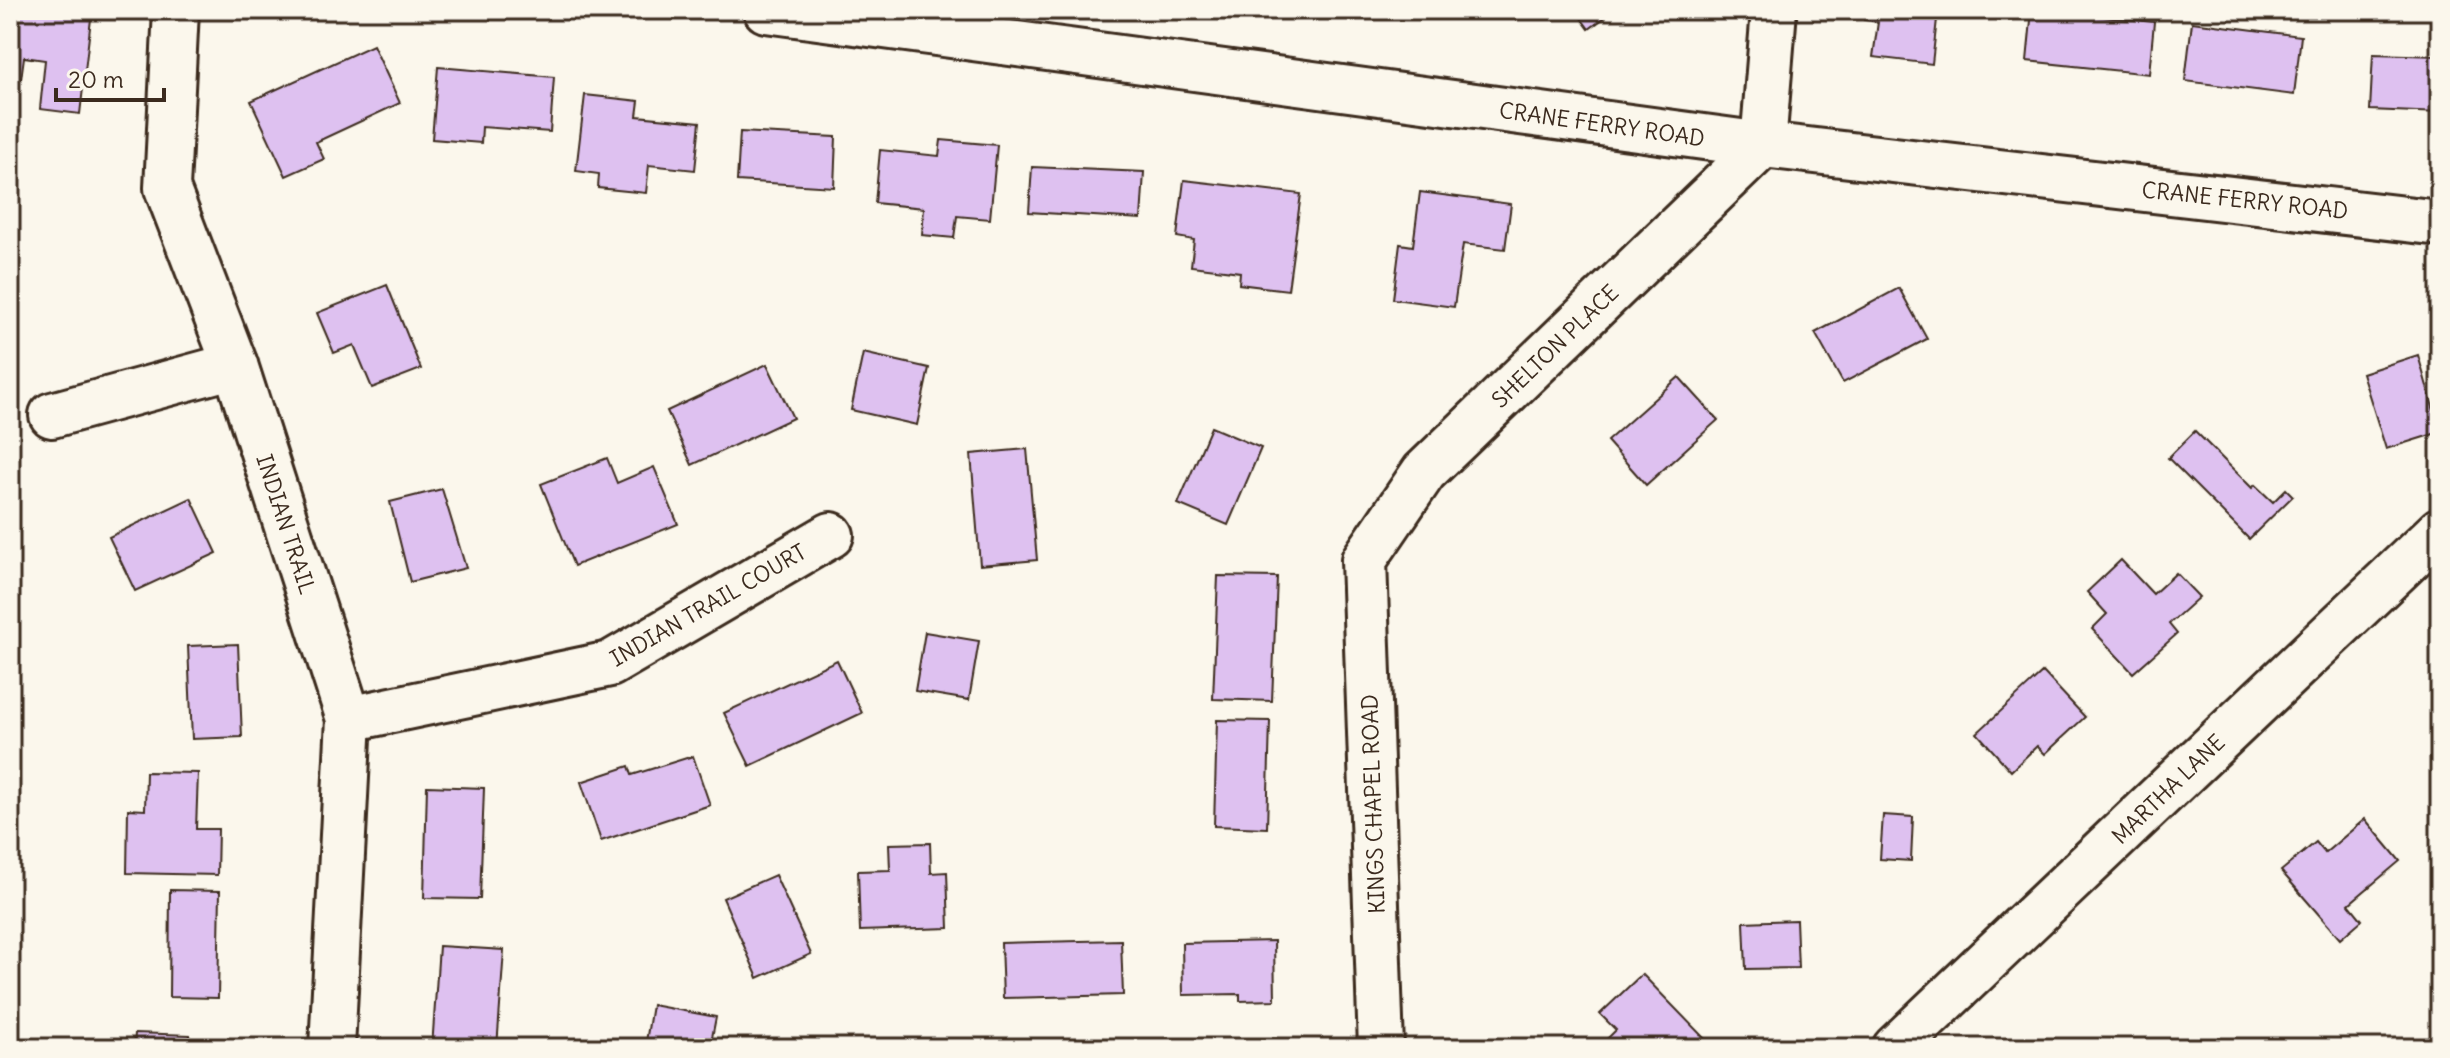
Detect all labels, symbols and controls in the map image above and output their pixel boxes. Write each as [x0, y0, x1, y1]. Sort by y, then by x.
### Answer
scale bar [56, 52, 164, 102]
text: 20 m [68, 64, 124, 94]
street label: CRANE FERRY ROAD [1497, 96, 1707, 152]
street label: CRANE FERRY ROAD [2140, 175, 2350, 225]
street label: SHELTON PLACE [1486, 278, 1624, 414]
street label: INDIAN TRAIL [250, 451, 322, 597]
street label: INDIAN TRAIL COURT [605, 537, 811, 673]
street label: KINGS CHAPEL ROAD [1355, 694, 1391, 914]
street label: MARTHA LANE [2106, 728, 2230, 850]

